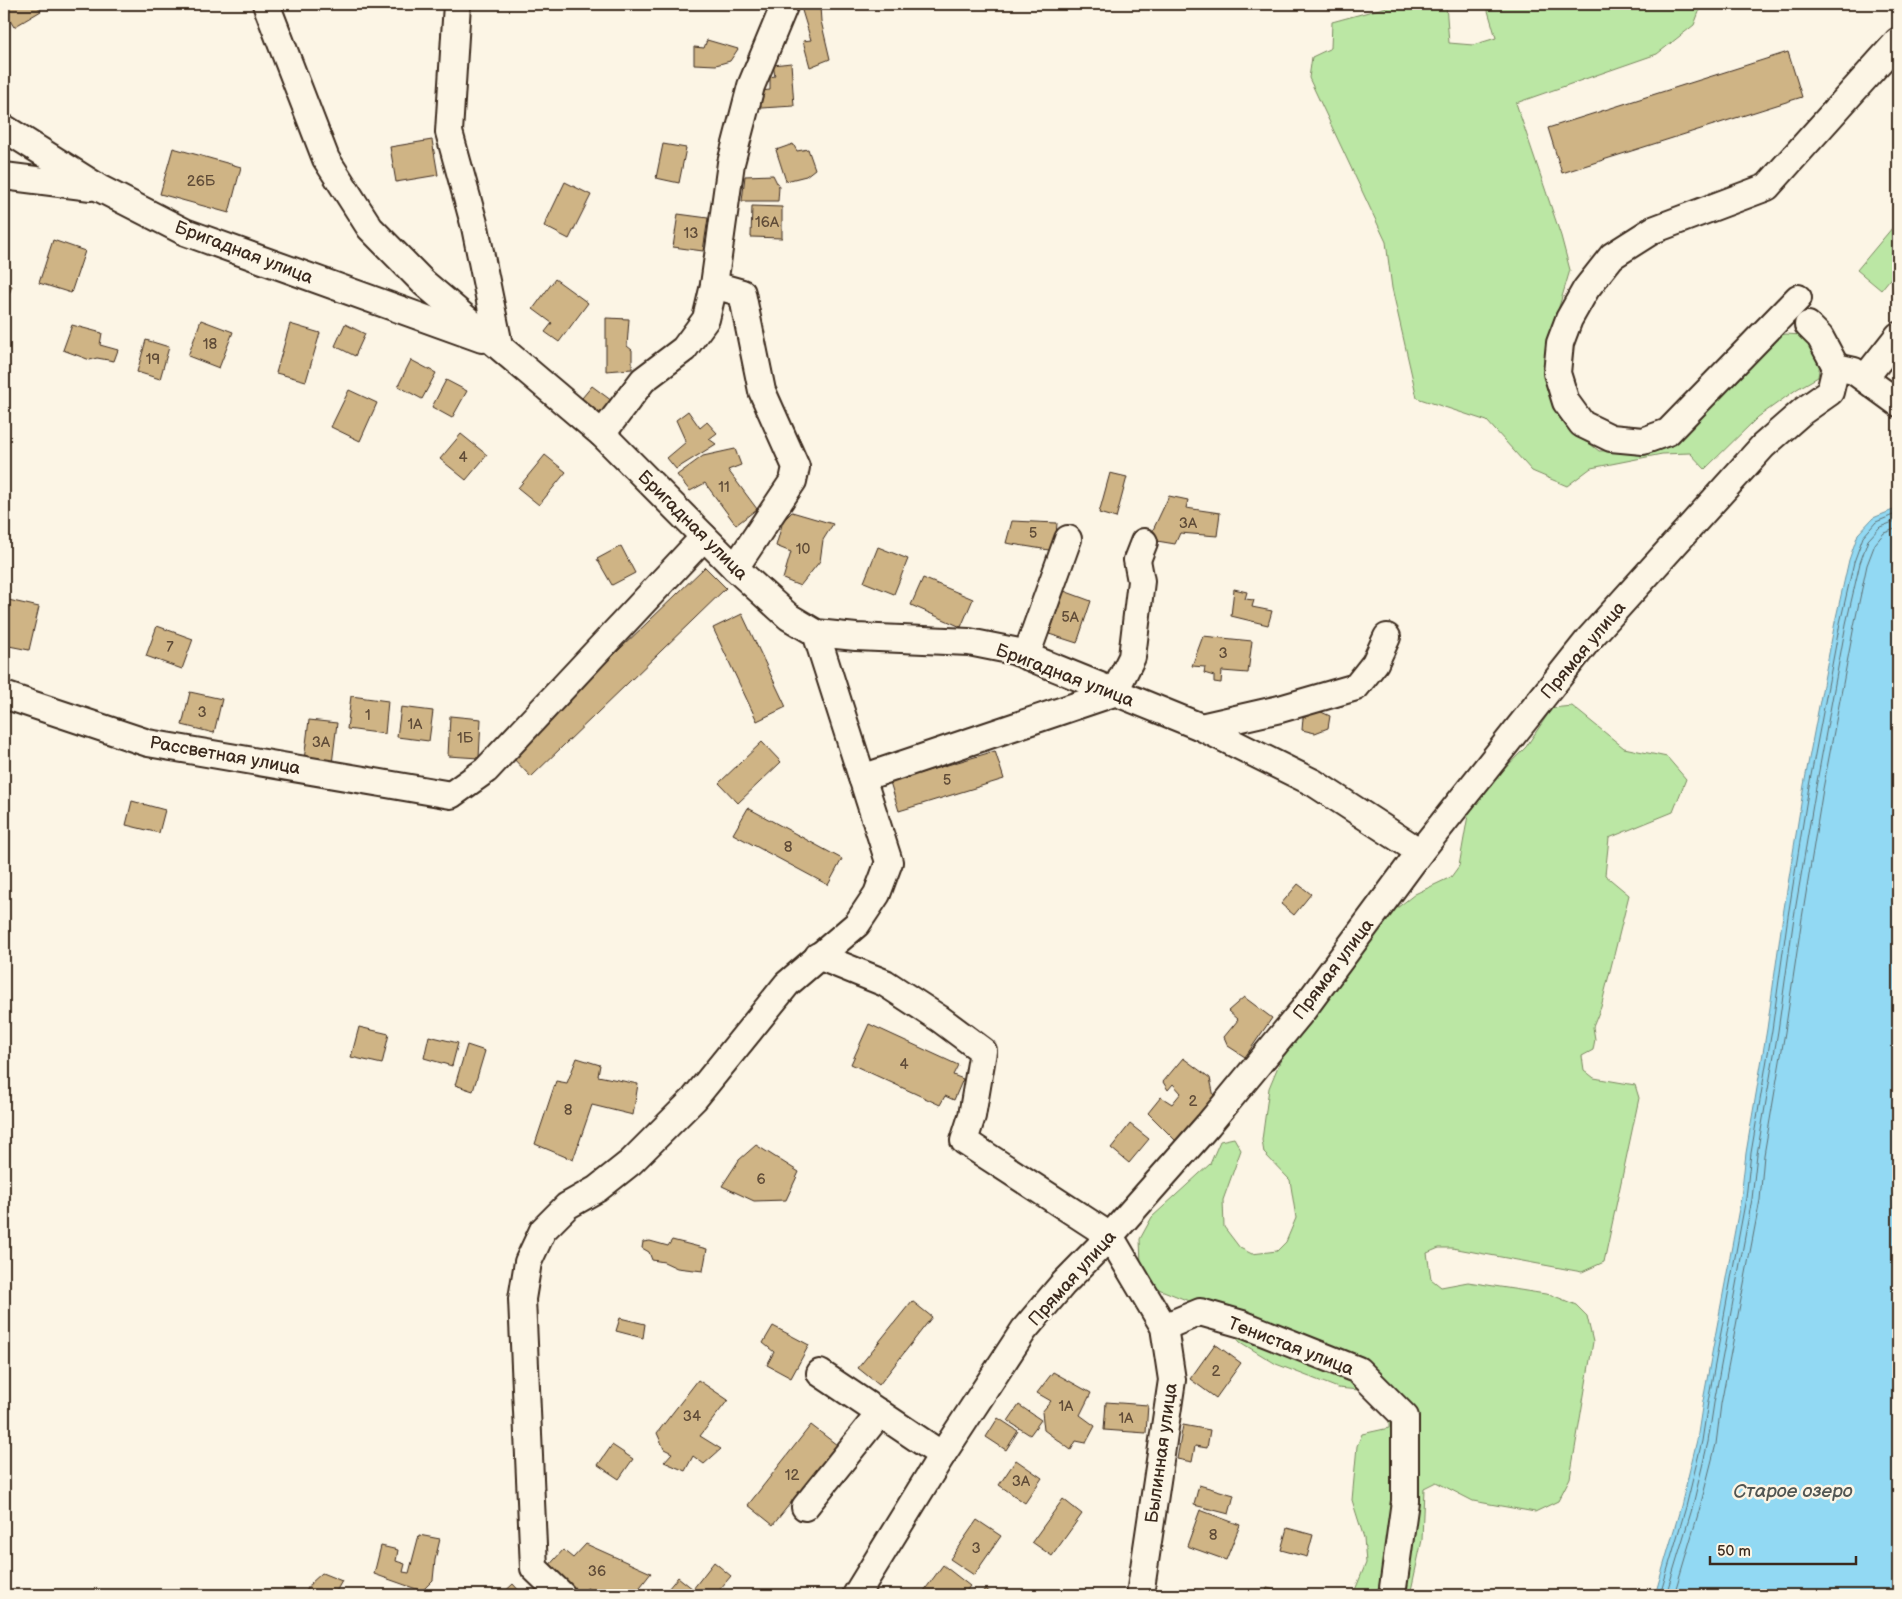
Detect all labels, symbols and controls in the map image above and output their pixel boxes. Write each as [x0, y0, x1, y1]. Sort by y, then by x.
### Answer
house number: 26Б [187, 172, 216, 191]
house number: 16А [755, 213, 780, 232]
street label: Бригадная улица [172, 216, 316, 289]
house number: 13 [683, 224, 699, 243]
house number: 18 [203, 335, 218, 354]
house number: 19 [146, 350, 160, 369]
house number: 4 [458, 448, 468, 467]
street label: Бригадная улица [633, 466, 752, 585]
house number: 11 [718, 478, 730, 497]
house number: 3А [1179, 514, 1198, 533]
house number: 5 [1029, 524, 1037, 543]
house number: 10 [796, 540, 810, 559]
street label: Прямая улица [1537, 597, 1630, 703]
house number: 5А [1061, 608, 1080, 627]
house number: 7 [166, 638, 174, 657]
street label: Бригадная улица [993, 639, 1137, 712]
house number: 3 [1218, 644, 1228, 663]
house number: 3 [197, 703, 207, 722]
house number: 1 [365, 706, 371, 725]
house number: 1А [408, 715, 423, 734]
house number: 1Б [457, 729, 474, 748]
street label: Рассветная улица [148, 732, 302, 779]
house number: 3А [312, 733, 331, 752]
house number: 5 [943, 771, 951, 790]
house number: 8 [784, 838, 793, 857]
street label: Прямая улица [1289, 914, 1378, 1024]
house number: 4 [899, 1055, 909, 1074]
house number: 2 [1189, 1092, 1198, 1111]
house number: 8 [564, 1101, 573, 1120]
house number: 6 [756, 1170, 766, 1189]
street label: Прямая улица [1024, 1226, 1121, 1330]
street label: Тенистая улица [1225, 1313, 1357, 1380]
house number: 2 [1212, 1362, 1221, 1381]
street label: Былинная улица [1141, 1381, 1182, 1525]
house number: 1А [1059, 1397, 1074, 1416]
house number: 34 [683, 1407, 701, 1426]
house number: 1А [1119, 1409, 1134, 1428]
house number: 12 [785, 1466, 799, 1485]
house number: 3А [1012, 1472, 1031, 1491]
water label: Старое озеро [1733, 1480, 1853, 1503]
house number: 8 [1209, 1526, 1218, 1545]
scale bar [1710, 1534, 1856, 1566]
house number: 3 [971, 1539, 981, 1558]
text: 50 m [1717, 1542, 1751, 1561]
house number: 36 [588, 1562, 606, 1581]

